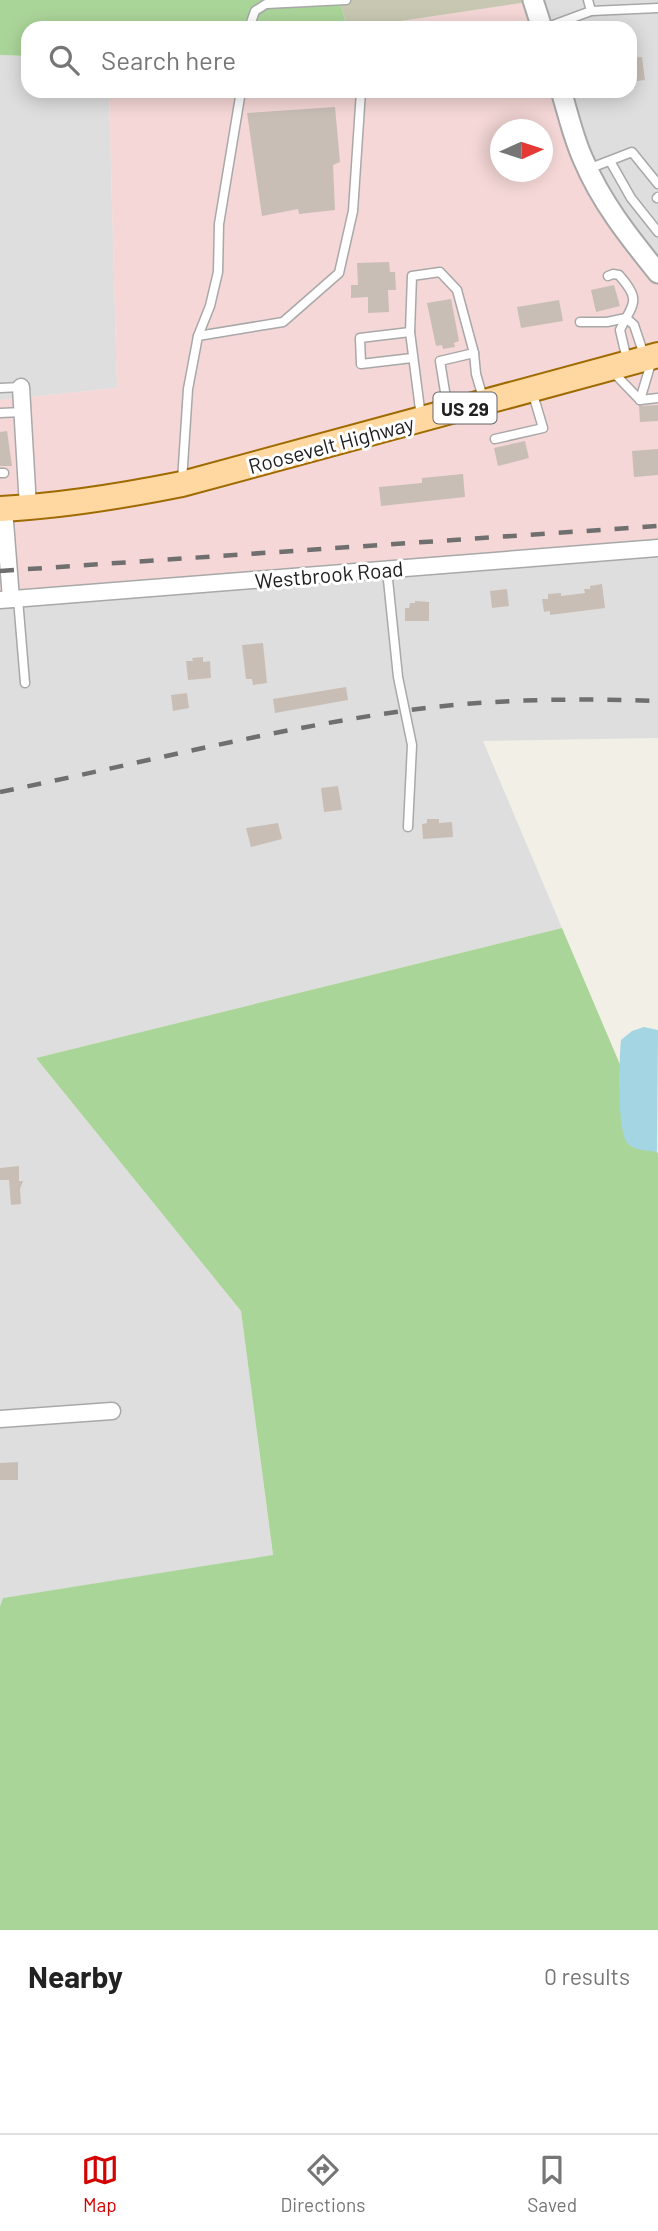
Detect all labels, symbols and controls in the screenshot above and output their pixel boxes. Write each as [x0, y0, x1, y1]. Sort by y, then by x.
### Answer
search box [21, 21, 637, 98]
icon: search [45, 41, 83, 79]
text: Search here [101, 44, 236, 75]
north arrow [490, 119, 553, 182]
road number: US 29 [434, 392, 496, 424]
street label: Roosevelt Highway [245, 410, 417, 478]
street label: Westbrook Road [254, 555, 404, 593]
text: Nearby [28, 1958, 123, 1994]
text: 0 results [544, 1962, 630, 1990]
tab: Map [81, 2151, 119, 2216]
tab: Directions [281, 2151, 366, 2216]
tab: Saved [527, 2151, 577, 2216]

